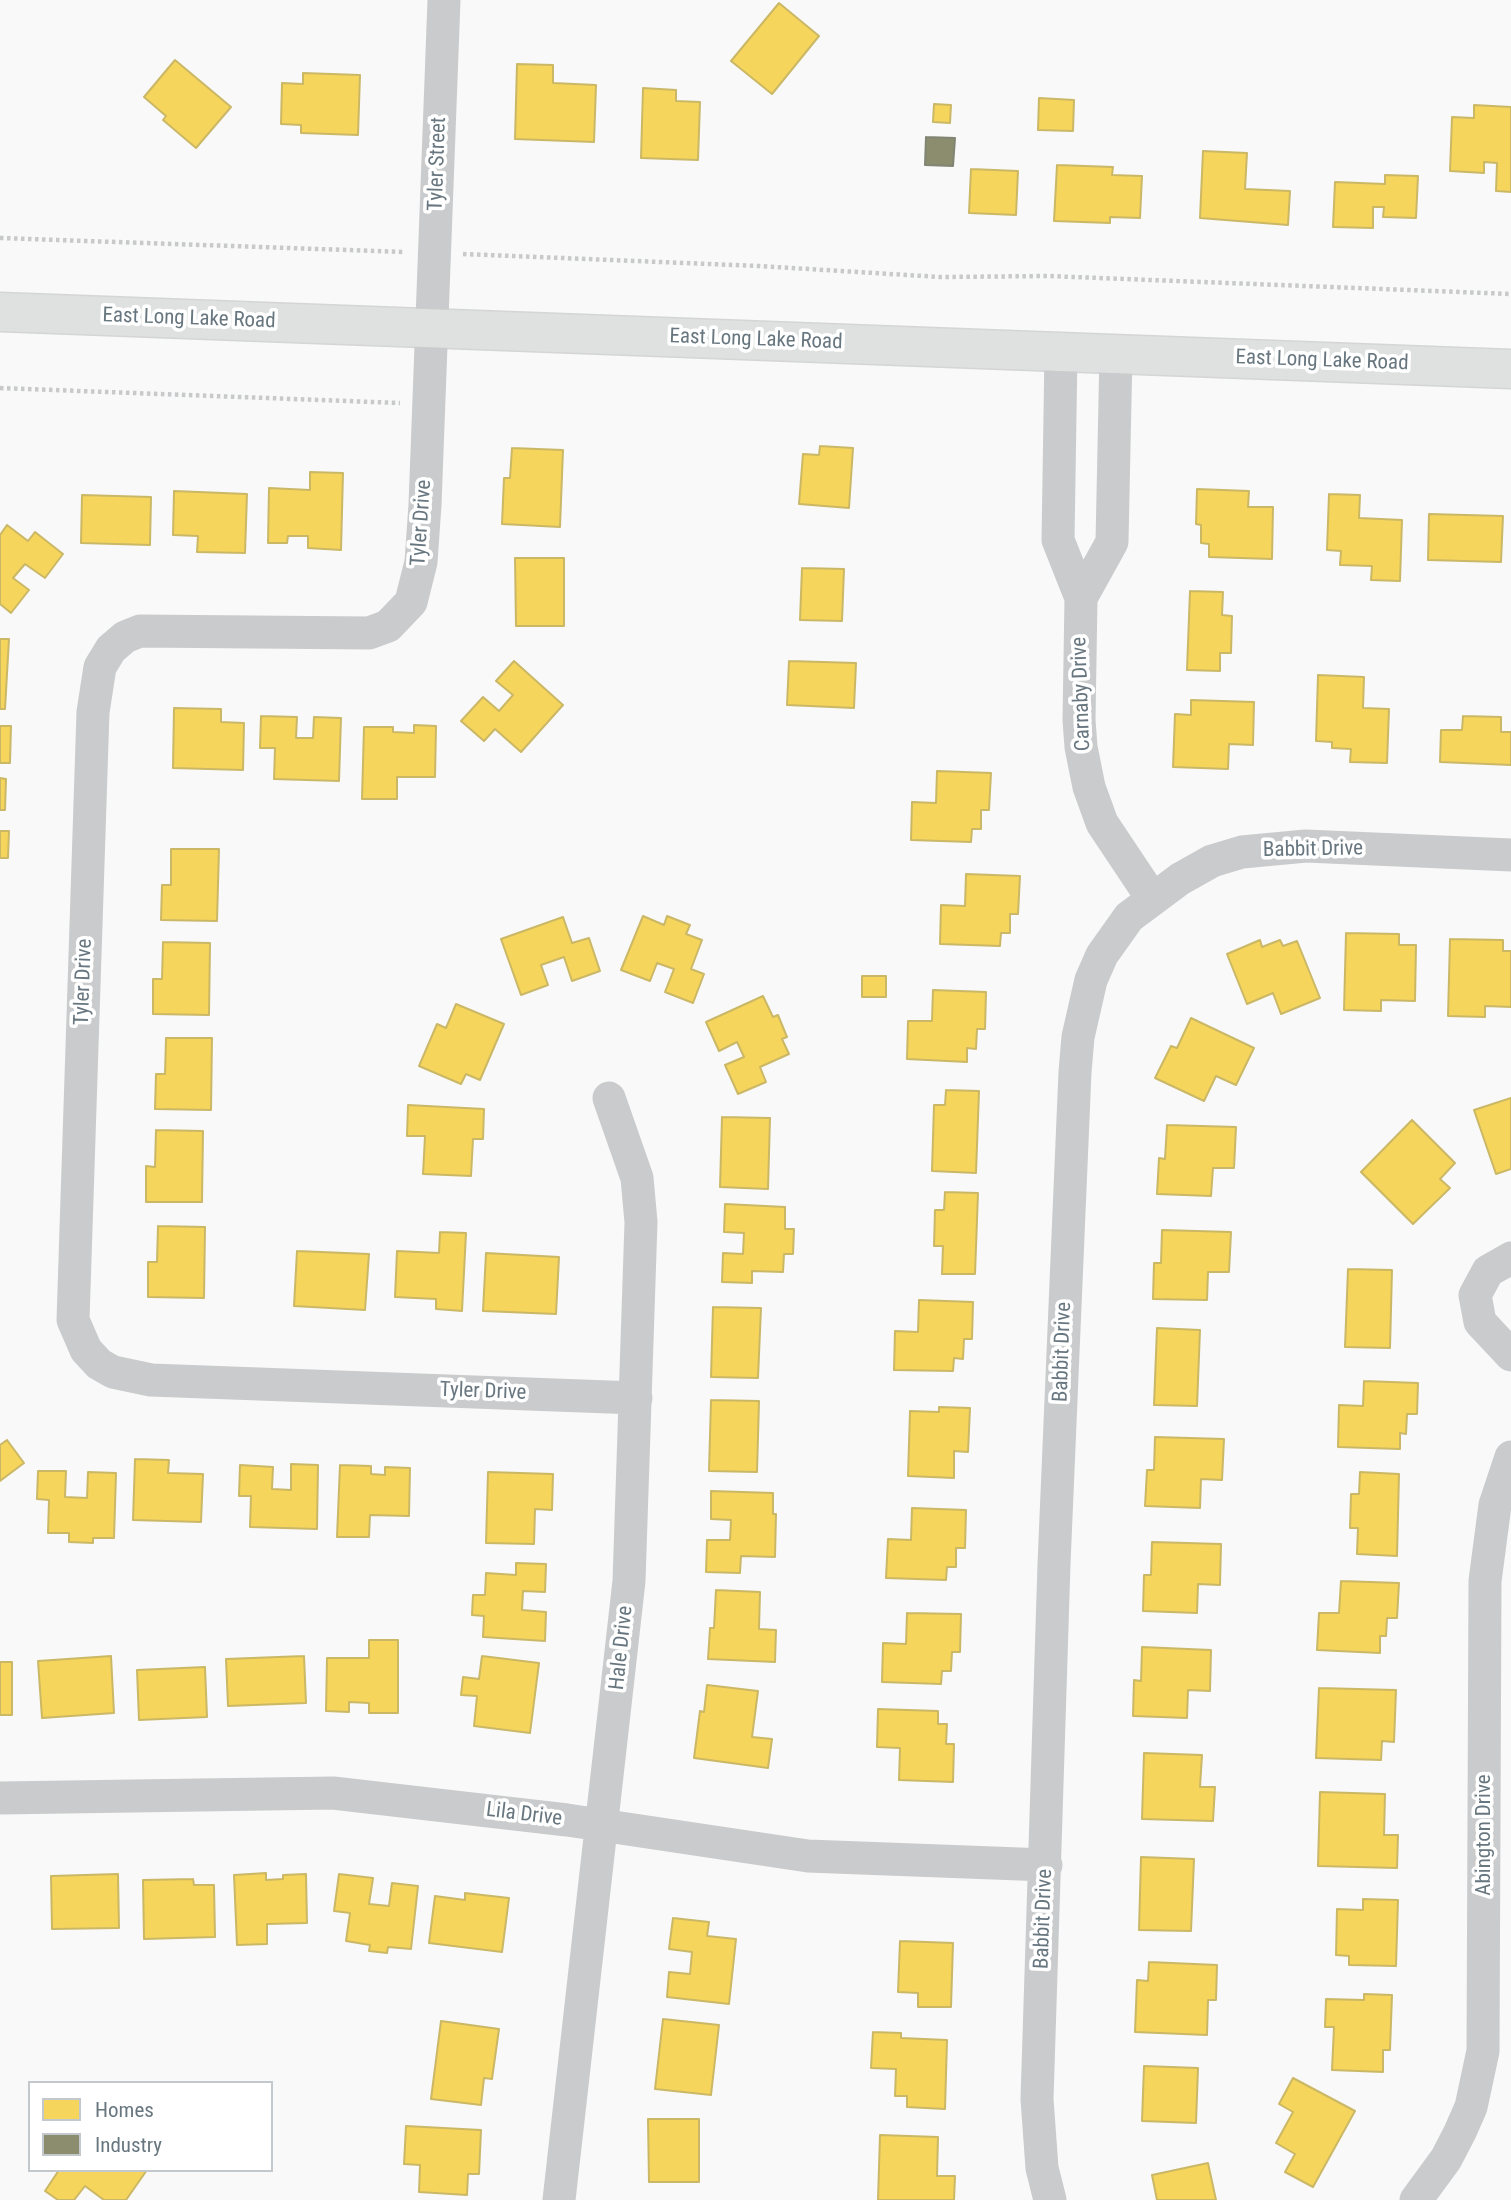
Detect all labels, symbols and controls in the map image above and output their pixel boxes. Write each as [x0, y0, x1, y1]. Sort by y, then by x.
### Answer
street label: Tyler Street [424, 117, 452, 211]
street label: East Long Lake Road [102, 303, 276, 335]
street label: East Long Lake Road [669, 324, 843, 356]
street label: East Long Lake Road [1235, 345, 1409, 377]
street label: Tyler Drive [406, 479, 438, 567]
street label: Carnaby Drive [1067, 636, 1097, 752]
street label: Babbit Drive [1263, 837, 1363, 863]
street label: Tyler Drive [70, 938, 98, 1026]
street label: Babbit Drive [1049, 1302, 1077, 1402]
street label: Tyler Drive [439, 1378, 527, 1406]
street label: Hale Drive [605, 1605, 639, 1691]
street label: Abington Drive [1472, 1774, 1498, 1896]
street label: Lila Drive [485, 1798, 563, 1832]
street label: Babbit Drive [1030, 1869, 1058, 1969]
legend [28, 2081, 273, 2172]
text: Homes [95, 2098, 154, 2122]
text: Industry [95, 2133, 162, 2157]

